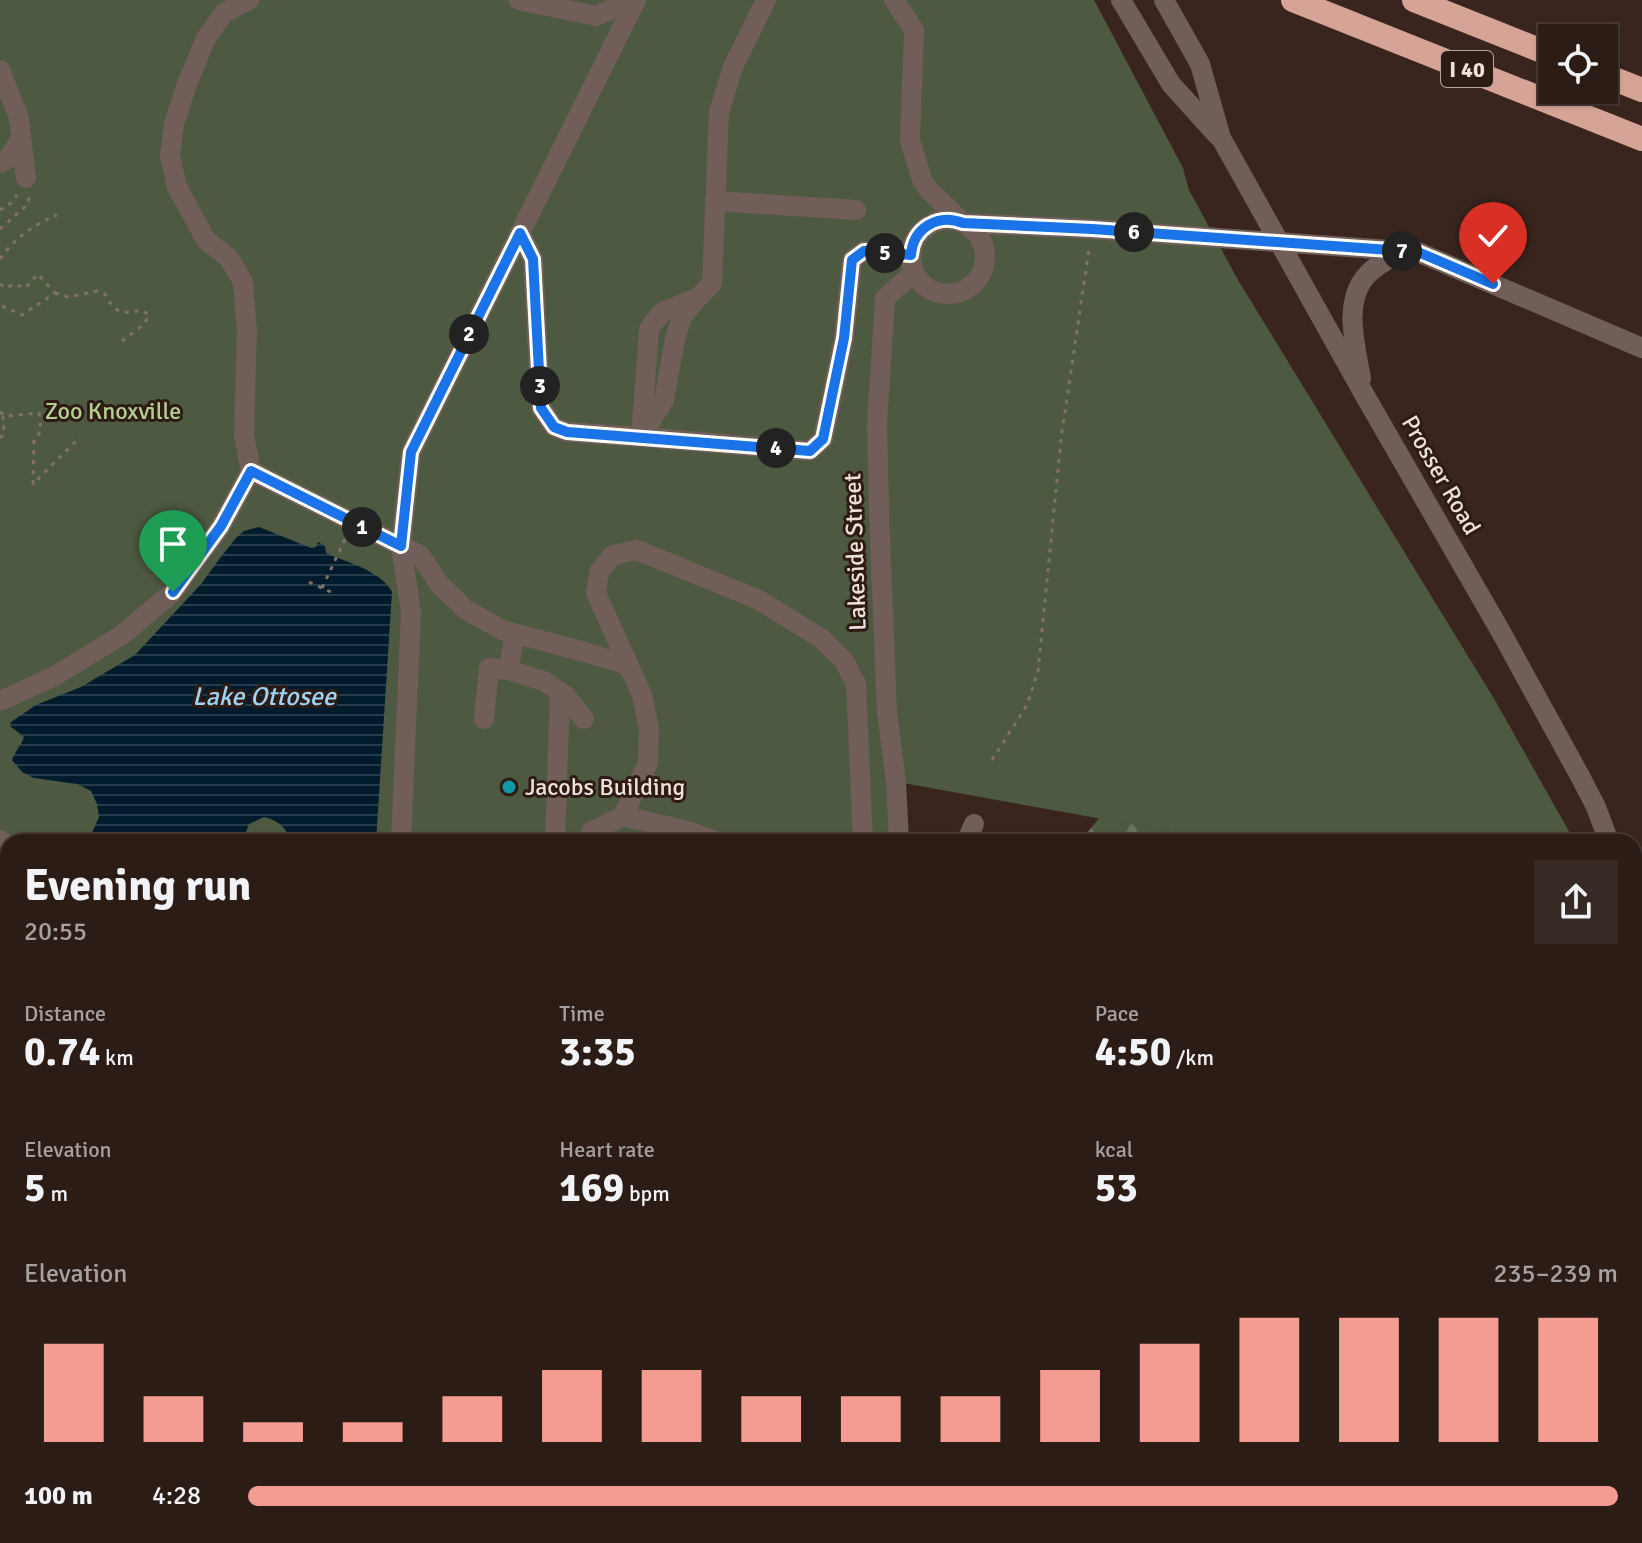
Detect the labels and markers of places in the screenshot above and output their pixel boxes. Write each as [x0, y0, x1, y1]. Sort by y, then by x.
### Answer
pin [1459, 202, 1527, 284]
pin: 6 [1114, 212, 1154, 252]
pin: 7 [1382, 231, 1422, 271]
pin: 5 [865, 233, 905, 273]
pin: 2 [449, 314, 489, 354]
pin: 3 [520, 366, 560, 406]
pin: 4 [756, 428, 796, 468]
pin: 1 [342, 507, 382, 547]
pin [139, 510, 207, 592]
place label: Jacobs Building [525, 772, 685, 802]
marker: Jacobs Building [500, 778, 518, 796]

